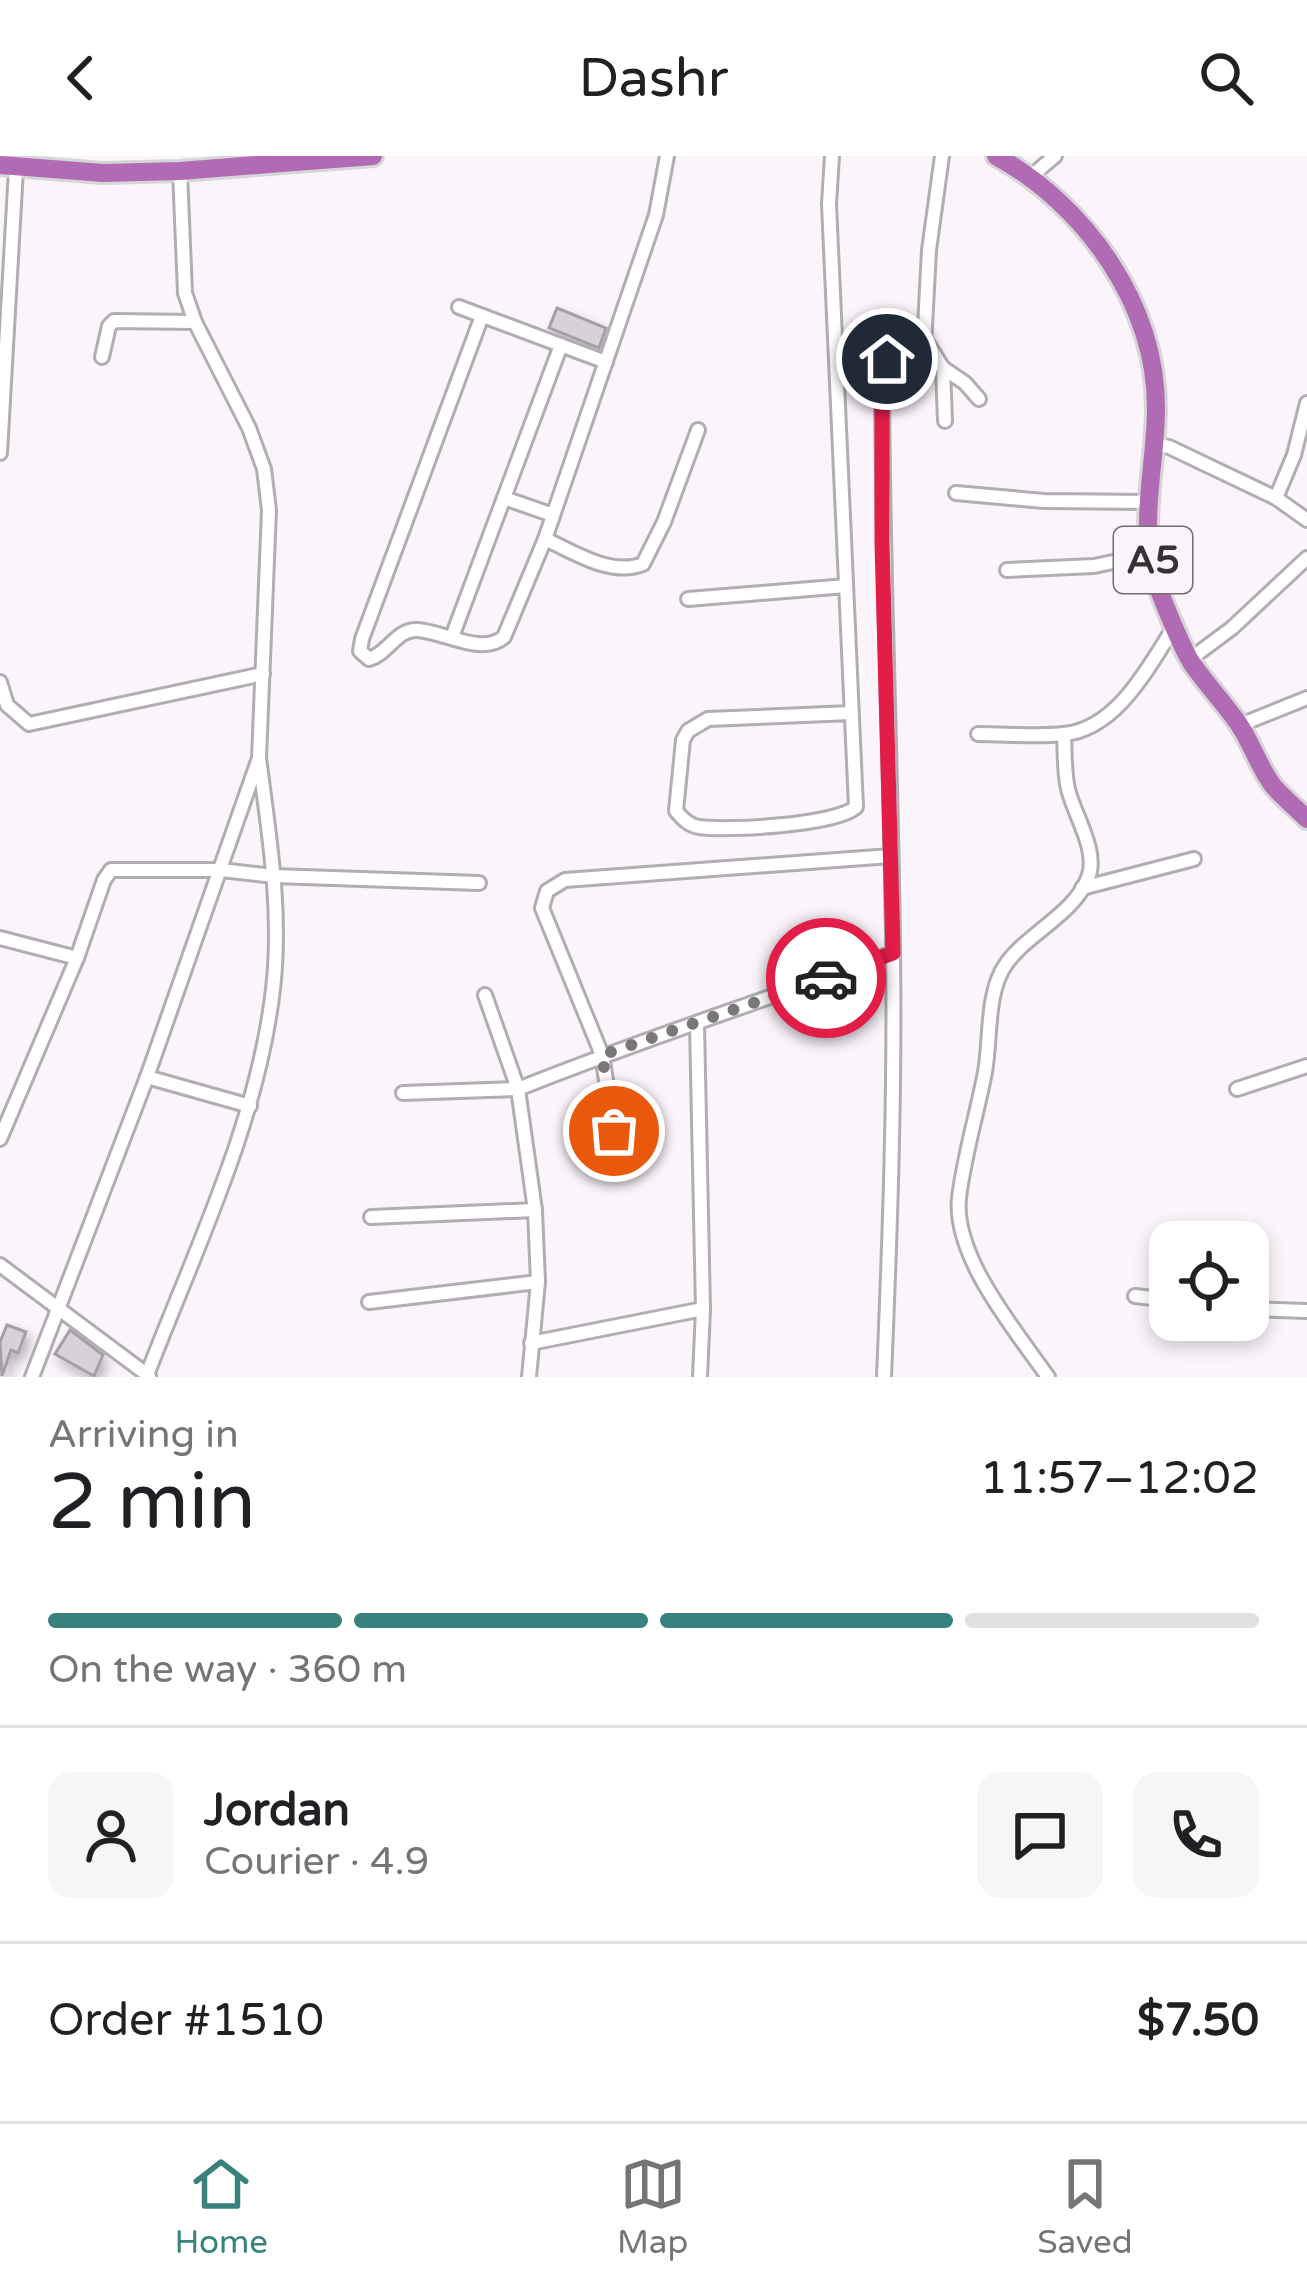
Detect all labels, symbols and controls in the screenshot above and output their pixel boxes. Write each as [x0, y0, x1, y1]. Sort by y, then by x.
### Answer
icon: back [48, 45, 114, 111]
icon: search [1193, 45, 1259, 111]
text: Dashr [579, 46, 728, 111]
pin [836, 308, 938, 410]
icon: home [854, 326, 920, 392]
road number: A5 [1114, 527, 1192, 593]
courier [766, 918, 886, 1038]
icon: car [793, 945, 859, 1011]
pin [563, 1080, 665, 1182]
icon: bag [581, 1098, 647, 1164]
map controls [1149, 1221, 1269, 1341]
button: locate [1149, 1221, 1269, 1341]
text: Arriving in [48, 1411, 239, 1458]
text: 11:57–12:02 [980, 1452, 1259, 1506]
text: 2 min [48, 1456, 256, 1550]
text: On the way · 360 m [48, 1646, 407, 1693]
button: person [48, 1772, 174, 1898]
button: chat [977, 1772, 1103, 1898]
button: phone [1133, 1772, 1259, 1898]
text: Jordan [204, 1784, 350, 1838]
text: Courier · 4.9 [204, 1838, 429, 1885]
text: Order #1510 [48, 1994, 324, 2048]
text: $7.50 [1137, 1994, 1259, 2048]
tab: Home [174, 2151, 268, 2262]
tab: Map [617, 2151, 688, 2262]
tab: Saved [1037, 2151, 1133, 2262]

